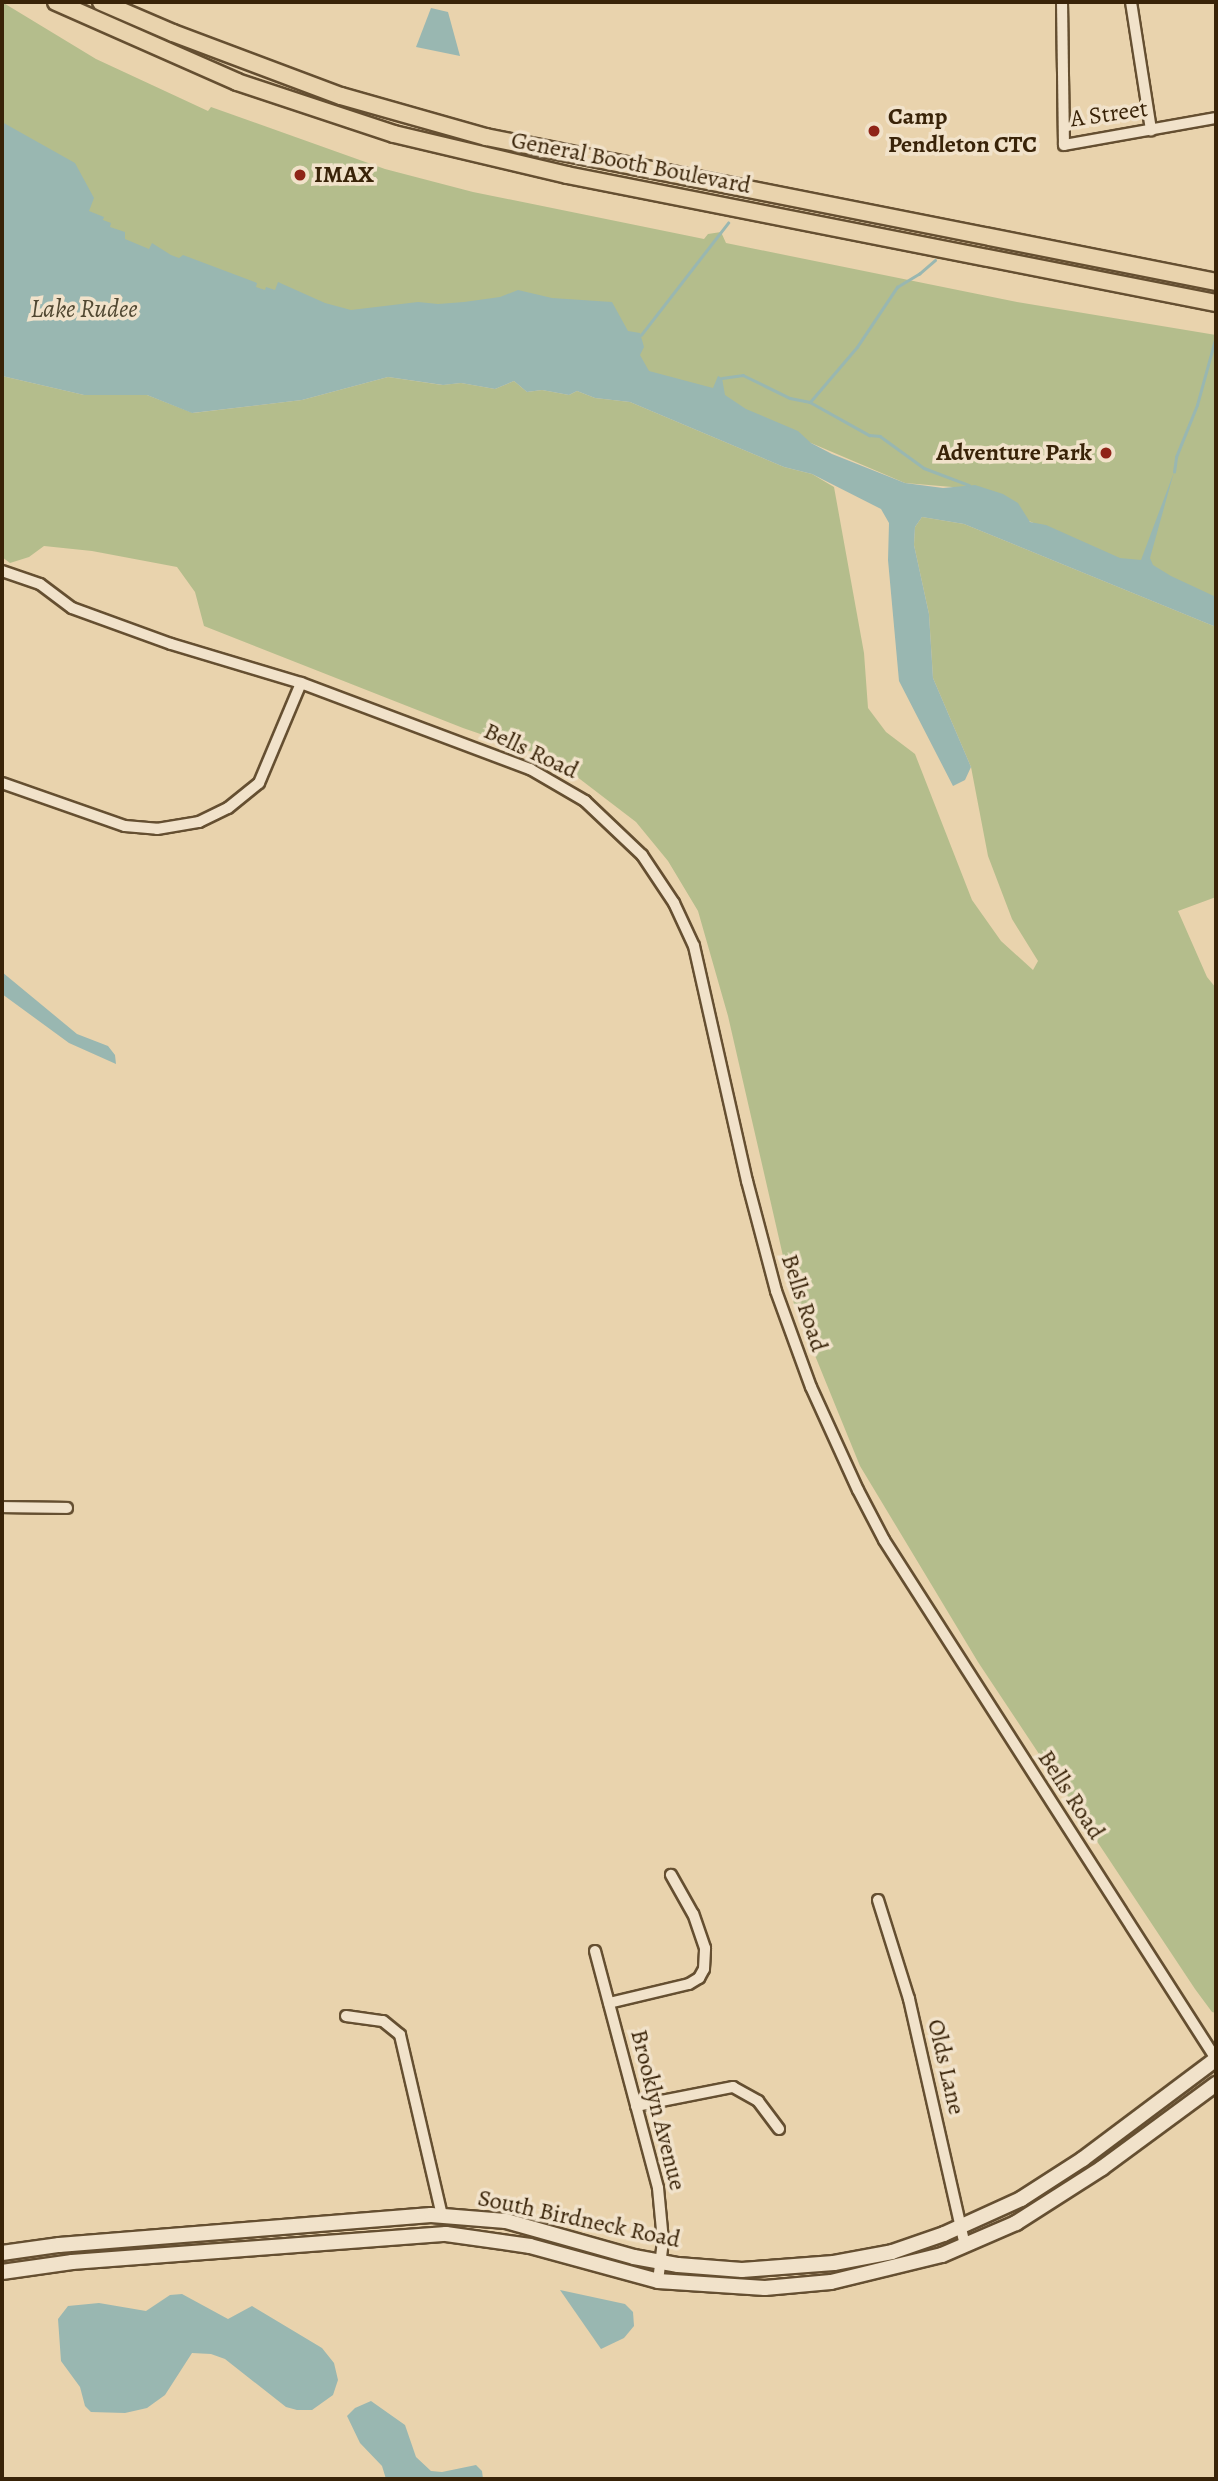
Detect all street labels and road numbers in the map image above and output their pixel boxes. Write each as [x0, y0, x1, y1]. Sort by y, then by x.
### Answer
street label: A Street [1068, 94, 1150, 134]
street label: General Booth Boulevard [509, 126, 753, 200]
street label: Bells Road [479, 717, 583, 785]
street label: Bells Road [775, 1251, 833, 1355]
street label: Bells Road [1031, 1745, 1111, 1845]
street label: Olds Lane [921, 2016, 971, 2118]
street label: Brooklyn Avenue [624, 2027, 692, 2193]
street label: South Birdneck Road [475, 2183, 683, 2255]

